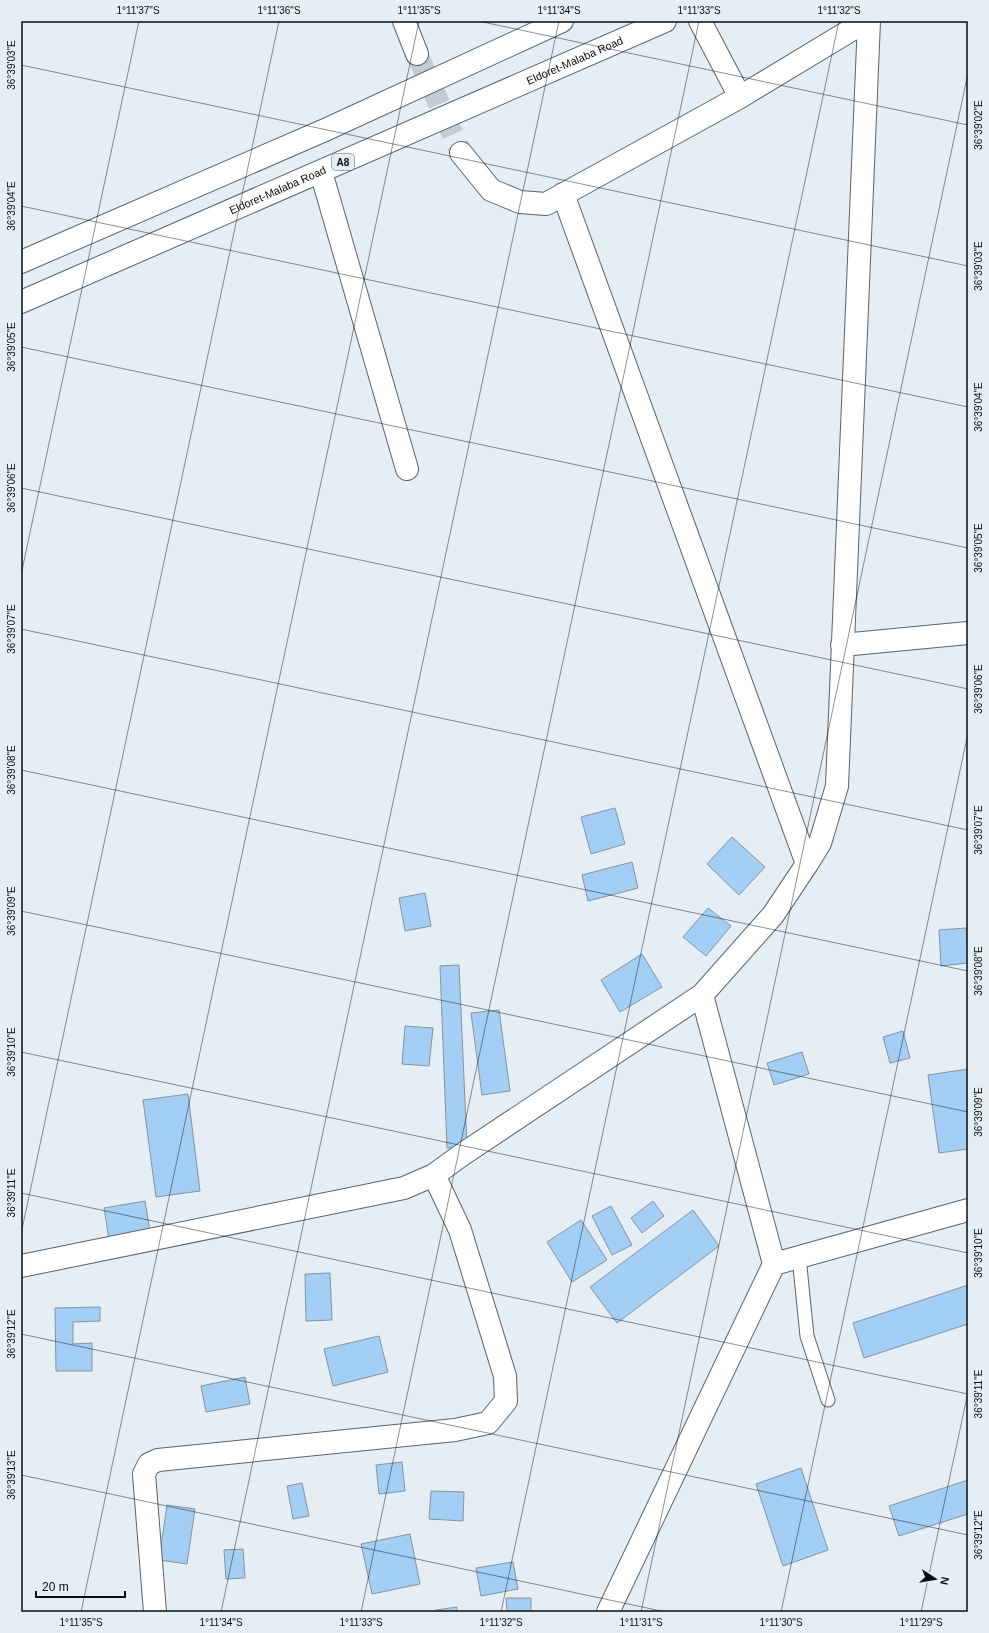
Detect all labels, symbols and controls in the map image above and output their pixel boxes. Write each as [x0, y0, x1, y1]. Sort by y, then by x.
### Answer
text: 1°11'37"S [116, 5, 160, 16]
text: 1°11'36"S [257, 5, 301, 16]
text: 1°11'35"S [397, 5, 441, 16]
text: 1°11'34"S [537, 5, 581, 16]
text: 1°11'33"S [677, 5, 721, 16]
text: 1°11'32"S [817, 5, 861, 16]
street label: Eldoret-Malaba Road [524, 34, 625, 87]
text: 36°39'03"E [6, 40, 17, 90]
text: 36°39'02"E [973, 100, 984, 150]
road number: A8 [332, 154, 354, 170]
street label: Eldoret-Malaba Road [228, 164, 328, 216]
text: 36°39'04"E [6, 181, 17, 231]
text: 36°39'03"E [973, 241, 984, 291]
text: 36°39'05"E [6, 322, 17, 372]
text: 36°39'04"E [973, 382, 984, 432]
text: 36°39'06"E [6, 463, 17, 513]
text: 36°39'05"E [973, 523, 984, 573]
text: 36°39'07"E [6, 604, 17, 654]
text: 36°39'06"E [973, 664, 984, 714]
text: 36°39'08"E [6, 745, 17, 795]
text: 36°39'07"E [973, 805, 984, 855]
text: 36°39'09"E [6, 886, 17, 936]
text: 36°39'08"E [973, 946, 984, 996]
text: 36°39'10"E [6, 1027, 17, 1077]
text: 36°39'09"E [973, 1087, 984, 1137]
text: 36°39'11"E [6, 1168, 17, 1217]
text: 36°39'10"E [973, 1228, 984, 1278]
text: 36°39'12"E [6, 1309, 17, 1359]
text: 36°39'11"E [973, 1369, 984, 1418]
text: 36°39'13"E [6, 1450, 17, 1500]
text: 36°39'12"E [973, 1510, 984, 1560]
north arrow [915, 1559, 955, 1599]
scale bar [36, 1573, 125, 1599]
text: N [938, 1576, 951, 1586]
text: 20 m [42, 1580, 69, 1594]
text: 1°11'35"S [59, 1617, 103, 1628]
text: 1°11'34"S [199, 1617, 243, 1628]
text: 1°11'33"S [339, 1617, 383, 1628]
text: 1°11'32"S [479, 1617, 523, 1628]
text: 1°11'31"S [619, 1617, 663, 1628]
text: 1°11'30"S [759, 1617, 803, 1628]
text: 1°11'29"S [899, 1617, 943, 1628]

